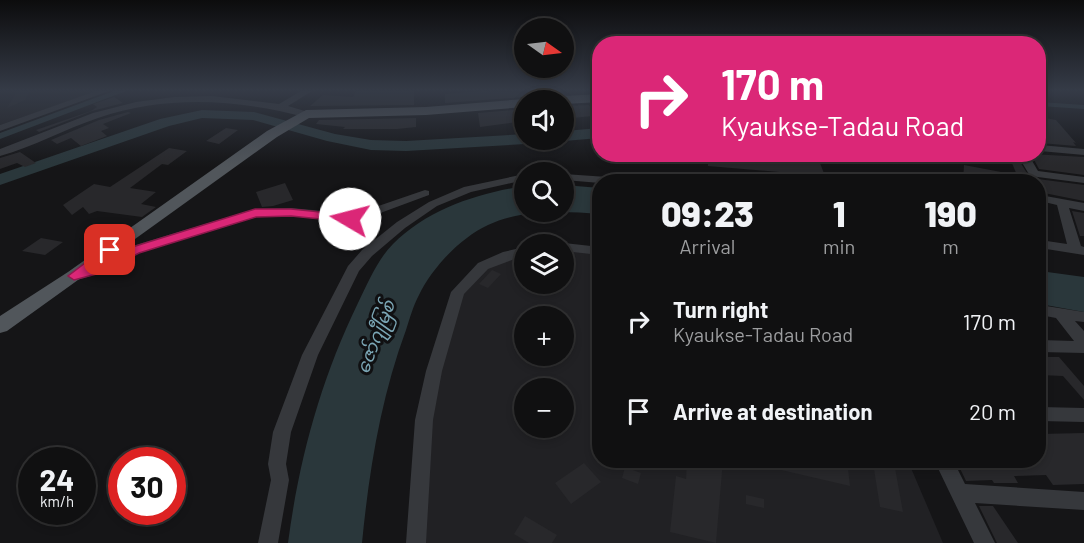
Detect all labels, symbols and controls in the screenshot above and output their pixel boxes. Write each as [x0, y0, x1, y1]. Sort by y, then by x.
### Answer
north arrow [514, 18, 574, 78]
map controls [514, 18, 574, 438]
text: 170 m [721, 58, 824, 108]
icon: right [622, 60, 700, 138]
button: sound [514, 90, 574, 150]
text: Kyaukse-Tadau Road [721, 109, 964, 141]
button: search [514, 162, 574, 222]
position arrow [318, 187, 382, 251]
text: 09:23 [661, 191, 754, 234]
text: 1 [833, 191, 845, 234]
text: 190 [924, 191, 977, 234]
pin [84, 224, 135, 275]
icon: arrive [93, 233, 126, 266]
button: layers [514, 234, 574, 294]
text: Arrival [679, 234, 735, 258]
text: min [823, 234, 855, 258]
text: m [942, 234, 959, 258]
water label: ဇော်ဂျီမြစ် [350, 295, 404, 378]
text: Turn right [673, 296, 768, 322]
icon: right [622, 305, 655, 338]
button: + [514, 306, 574, 366]
text: 170 m [963, 308, 1016, 334]
text: Kyaukse-Tadau Road [673, 322, 853, 346]
button: − [514, 378, 574, 438]
icon: arrive [622, 395, 655, 428]
text: Arrive at destination [673, 398, 872, 424]
text: 20 m [969, 398, 1016, 424]
speed limit sign: 30 [108, 447, 186, 525]
text: 24 [40, 461, 74, 497]
text: km/h [40, 492, 74, 510]

